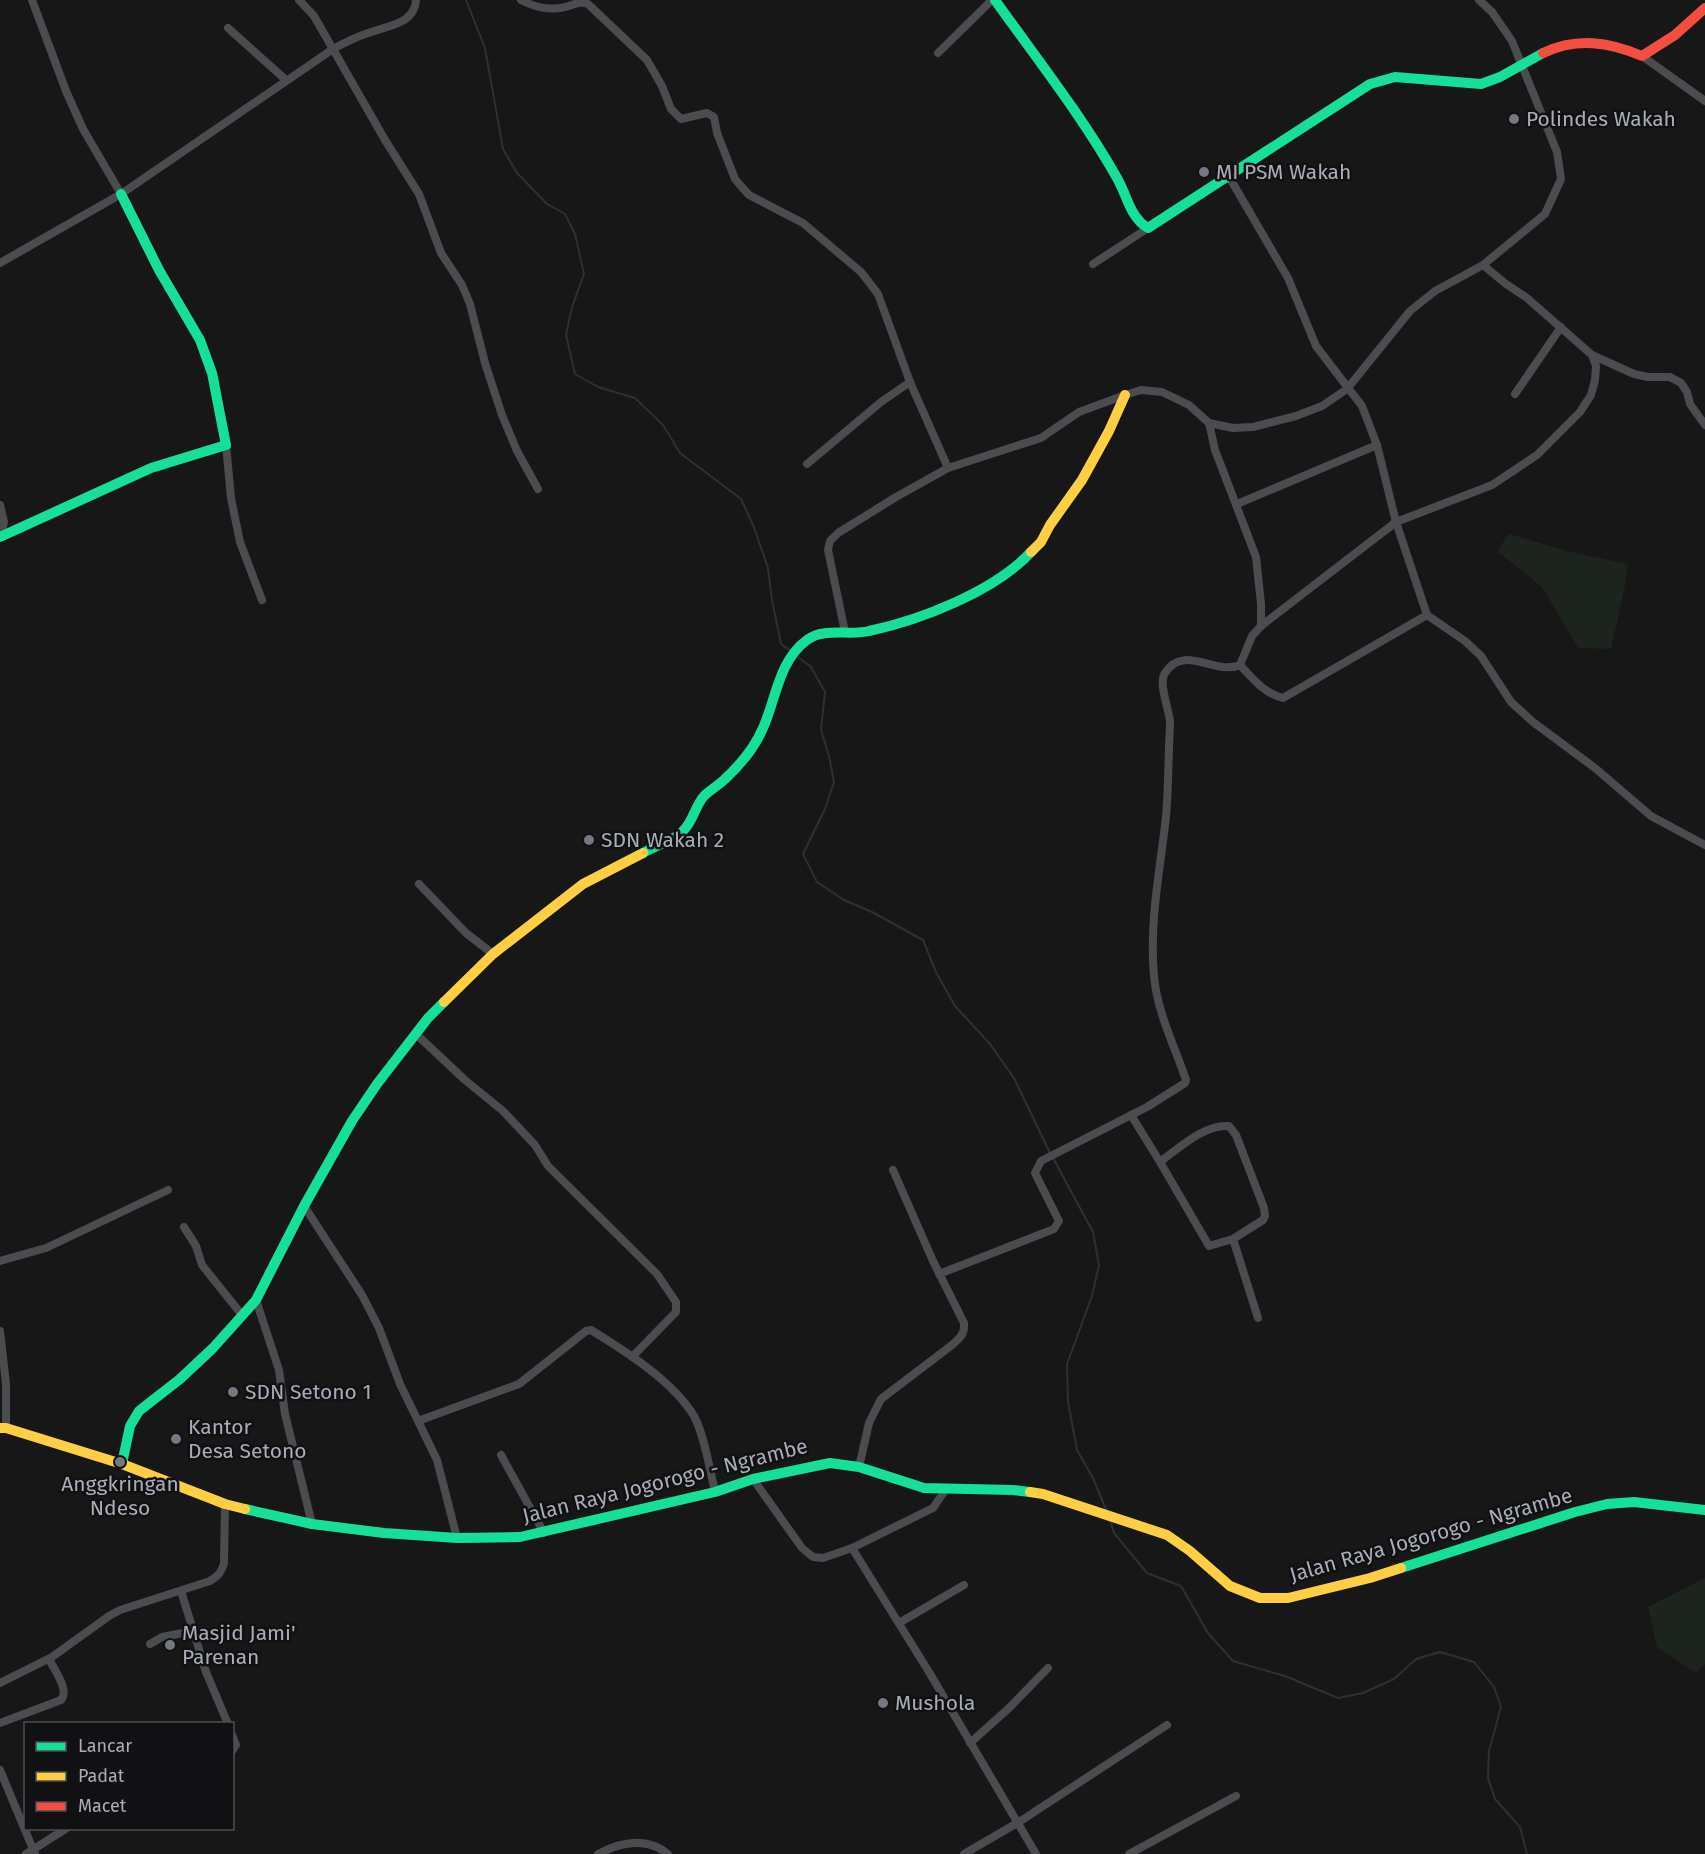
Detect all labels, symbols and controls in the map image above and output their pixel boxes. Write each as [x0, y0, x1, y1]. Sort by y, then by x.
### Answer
place label: Polindes Wakah [1526, 106, 1676, 132]
marker: Polindes Wakah [1507, 112, 1521, 126]
place label: MI PSM Wakah [1216, 159, 1351, 185]
marker: MI PSM Wakah [1197, 165, 1211, 179]
place label: SDN Wakah 2 [601, 827, 724, 853]
marker: SDN Wakah 2 [582, 833, 596, 847]
place label: SDN Setono 1 [245, 1379, 372, 1405]
marker: SDN Setono 1 [226, 1385, 240, 1399]
place label: Kantor Desa Setono [188, 1414, 307, 1464]
marker: Kantor Desa Setono [169, 1432, 183, 1446]
street label: Jalan Raya Jogorogo - Ngrambe [520, 1433, 810, 1529]
marker: Anggkringan Ndeso [113, 1455, 127, 1469]
place label: Anggkringan Ndeso [61, 1471, 179, 1521]
street label: Jalan Raya Jogorogo - Ngrambe [1286, 1482, 1576, 1588]
place label: Masjid Jami' Parenan [182, 1620, 296, 1670]
marker: Masjid Jami' Parenan [163, 1638, 177, 1652]
place label: Mushola [895, 1690, 975, 1716]
marker: Mushola [876, 1696, 890, 1710]
legend [24, 1722, 234, 1830]
text: Lancar [78, 1735, 132, 1757]
text: Padat [78, 1765, 125, 1787]
text: Macet [78, 1795, 127, 1817]

